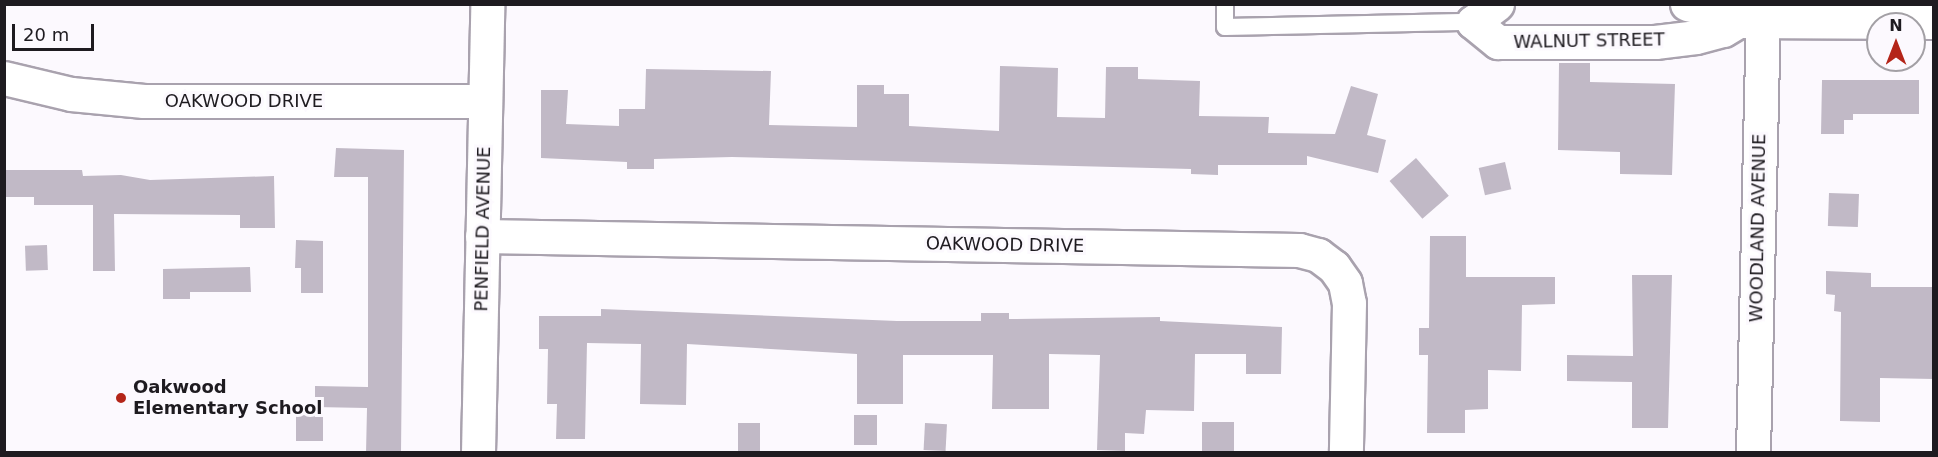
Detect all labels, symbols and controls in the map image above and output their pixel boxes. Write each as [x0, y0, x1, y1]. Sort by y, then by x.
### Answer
scale bar [15, 12, 98, 50]
north arrow [1866, 12, 1926, 72]
text: N [1889, 16, 1903, 35]
text: 20 m [23, 24, 69, 45]
street label: WALNUT STREET [1513, 29, 1665, 53]
street label: OAKWOOD DRIVE [165, 90, 323, 112]
street label: WOODLAND AVENUE [1746, 133, 1770, 323]
street label: PENFIELD AVENUE [471, 146, 495, 312]
street label: OAKWOOD DRIVE [926, 233, 1084, 257]
place label: Oakwood Elementary School [133, 377, 322, 420]
marker: Oakwood Elementary School [114, 391, 128, 405]

